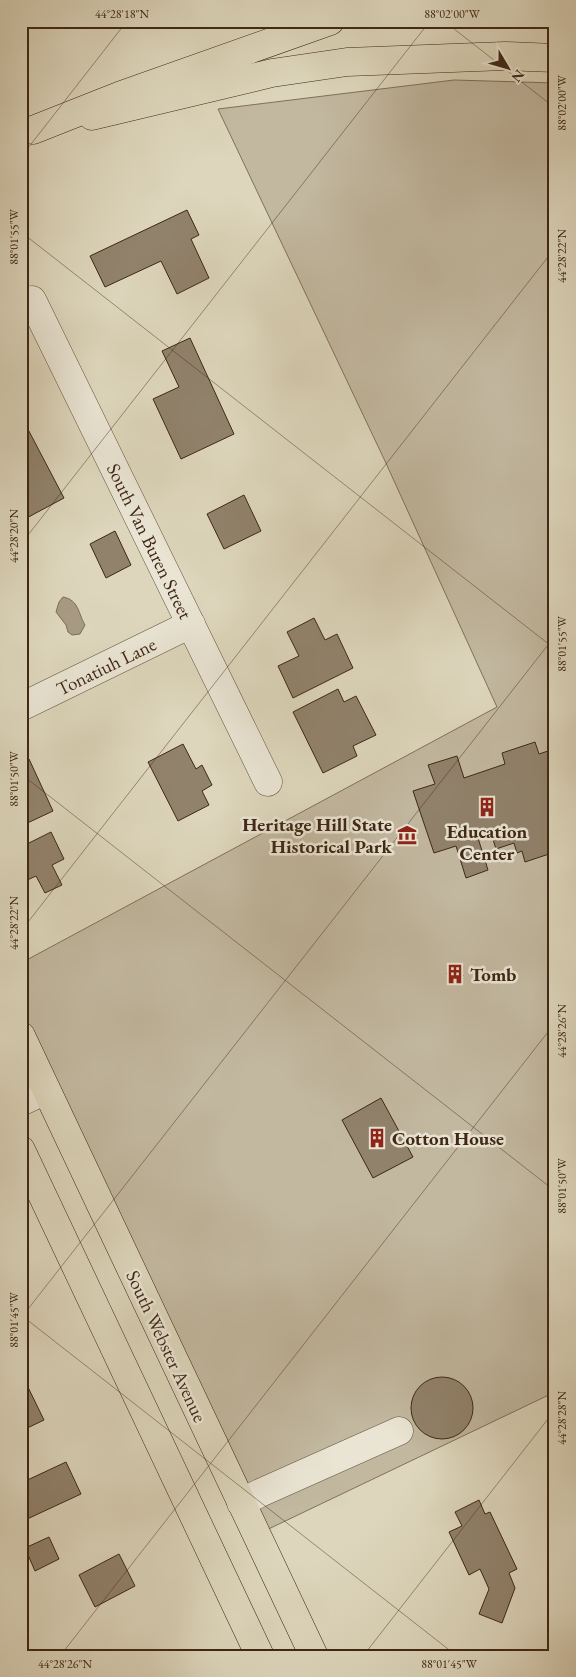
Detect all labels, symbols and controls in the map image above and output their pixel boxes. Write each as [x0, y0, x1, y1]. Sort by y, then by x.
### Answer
text: 44°28'18"N [95, 6, 149, 22]
text: 88°02'00"W [424, 6, 481, 22]
north arrow [484, 42, 534, 92]
text: N [507, 66, 529, 87]
text: 88°02'00"W [554, 74, 570, 131]
text: 88°01'55"W [6, 208, 22, 265]
text: 44°28'22"N [554, 229, 570, 283]
street label: South Van Buren Street [101, 459, 198, 623]
text: 44°28'20"N [6, 509, 22, 563]
text: 88°01'55"W [554, 615, 570, 672]
street label: Tonatiuh Lane [52, 632, 160, 701]
text: 88°01'50"W [6, 750, 22, 807]
building icon: Education Center [476, 796, 498, 818]
place label: Heritage Hill State Historical Park [242, 812, 393, 859]
place label: Education Center [447, 819, 528, 866]
museum icon: Heritage Hill State Historical Park [396, 824, 418, 846]
text: 44°28'22"N [6, 896, 22, 950]
place label: Tomb [470, 962, 516, 987]
building icon: Tomb [444, 963, 466, 985]
text: 44°28'26"N [554, 1004, 570, 1058]
place label: Cotton House [392, 1126, 504, 1151]
building icon: Cotton House [366, 1127, 388, 1149]
text: 88°01'50"W [554, 1157, 570, 1214]
street label: South Webster Avenue [120, 1266, 213, 1426]
text: 88°01'45"W [6, 1291, 22, 1348]
text: 44°28'28"N [554, 1391, 570, 1445]
text: 44°28'26"N [38, 1656, 92, 1672]
text: 88°01'45"W [421, 1656, 478, 1672]

